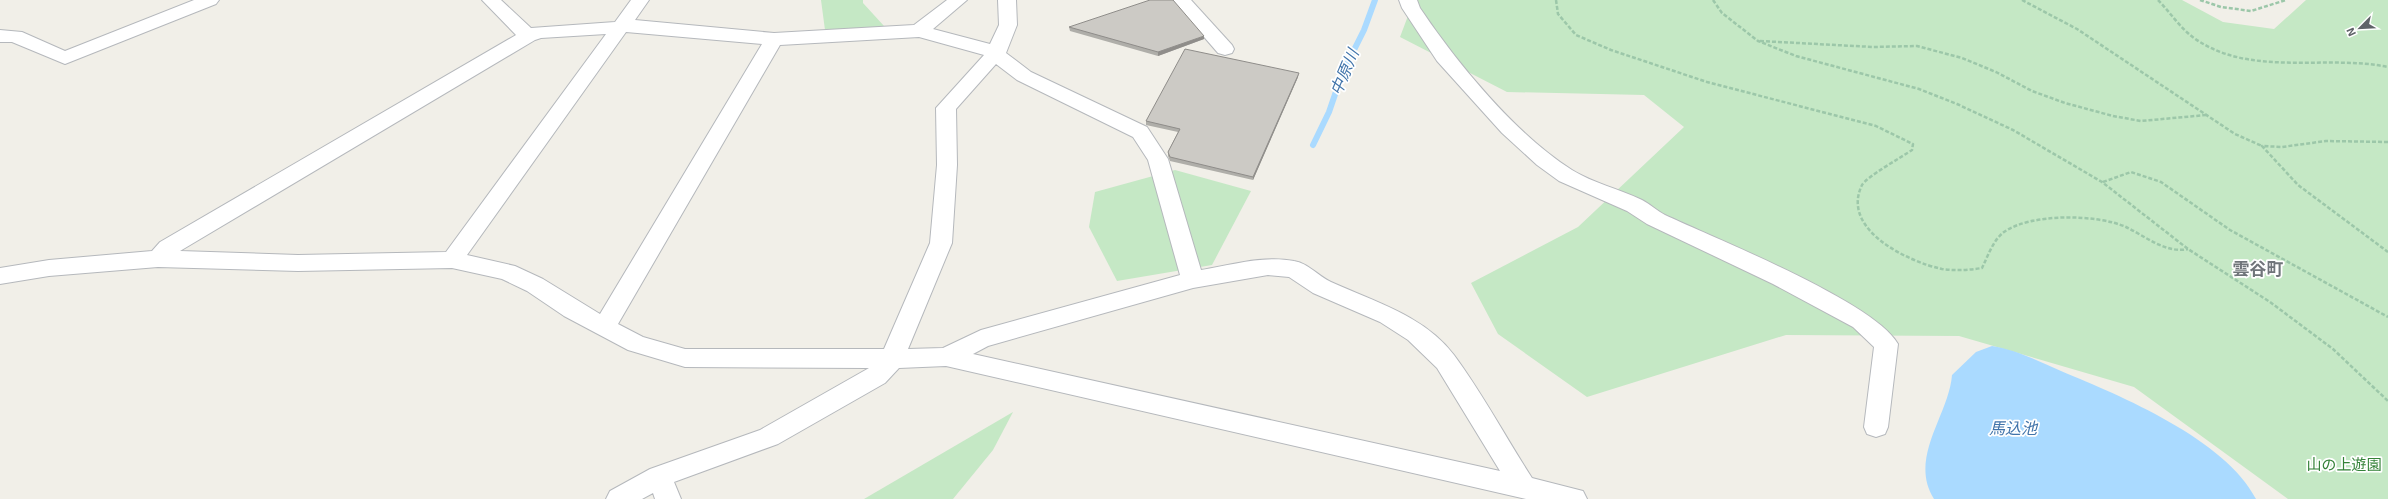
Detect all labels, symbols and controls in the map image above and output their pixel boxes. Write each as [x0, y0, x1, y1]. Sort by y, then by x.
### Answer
north arrow [2340, 8, 2380, 48]
text: N [2343, 26, 2358, 39]
water label: 中原川 [1325, 44, 1362, 98]
district label: 雲谷町 [2233, 258, 2284, 278]
water label: 馬込池 [1989, 418, 2039, 437]
park label: 山の上遊園 [2306, 455, 2382, 473]

